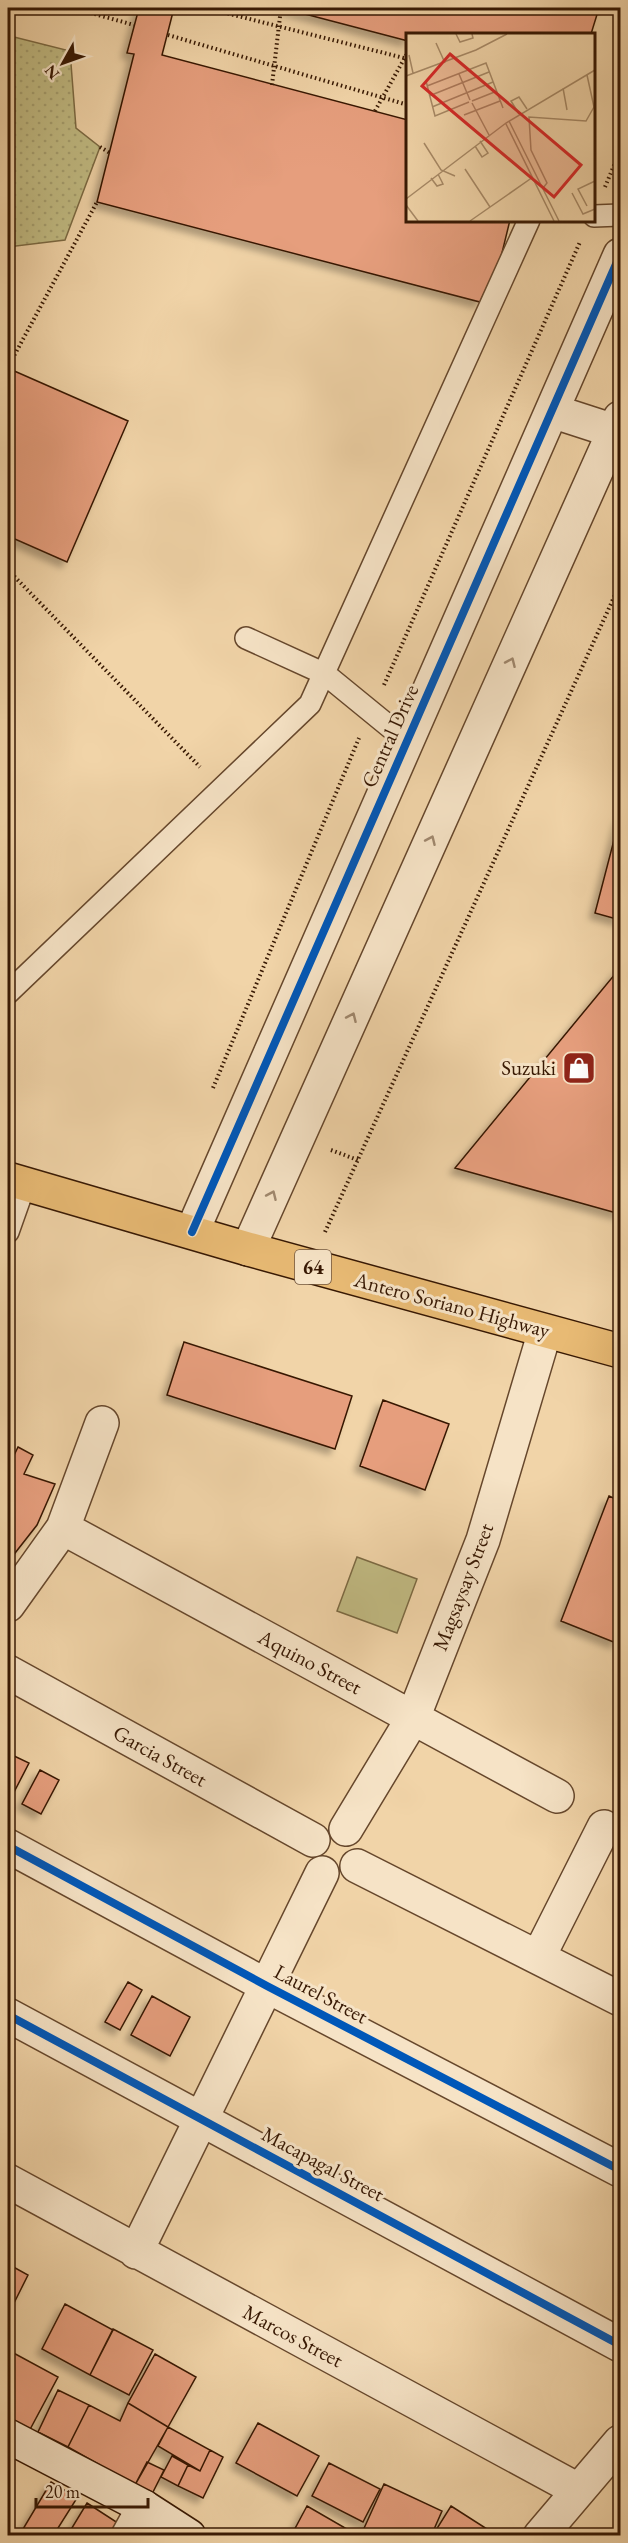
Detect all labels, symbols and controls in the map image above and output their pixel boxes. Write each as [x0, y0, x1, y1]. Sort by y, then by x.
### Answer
north arrow [33, 33, 93, 93]
inset map [406, 33, 595, 222]
text: N [40, 61, 64, 84]
one-way arrow [504, 657, 516, 668]
street label: Central Drive [355, 680, 424, 792]
one-way arrow [424, 835, 436, 846]
one-way arrow [344, 1013, 356, 1024]
shop icon: Suzuki [561, 1050, 597, 1086]
place label: Suzuki [501, 1054, 556, 1081]
one-way arrow [264, 1191, 276, 1202]
road number: 64 [295, 1250, 331, 1284]
street label: Antero Soriano Highway [350, 1265, 554, 1344]
street label: Magsaysay Street [426, 1519, 499, 1655]
street label: Aquino Street [253, 1623, 367, 1700]
street label: Garcia Street [109, 1719, 212, 1793]
street label: Laurel Street [270, 1958, 373, 2030]
street label: Macapagal Street [257, 2120, 390, 2207]
street label: Marcos Street [239, 2298, 348, 2373]
scale bar [36, 2471, 148, 2509]
text: 20 m [45, 2480, 80, 2503]

